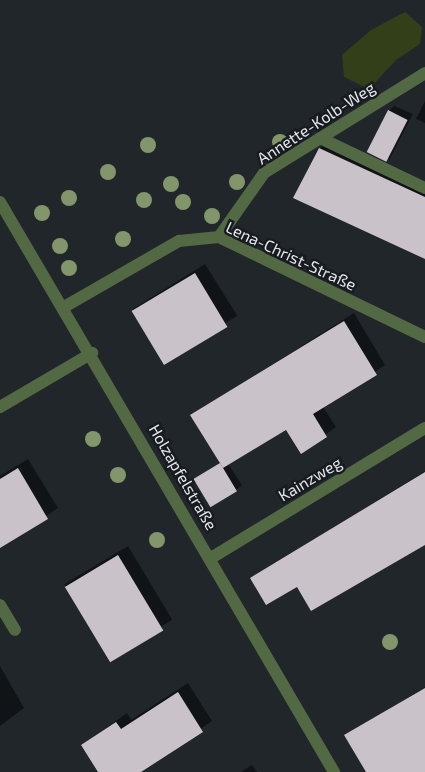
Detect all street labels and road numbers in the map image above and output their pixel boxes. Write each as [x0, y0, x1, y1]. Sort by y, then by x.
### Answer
street label: Annette-Kolb-Weg [253, 78, 379, 168]
street label: Lena-Christ-Straße [223, 217, 359, 295]
street label: Holzapfelstraße [145, 421, 221, 533]
street label: Kainzweg [275, 453, 345, 505]

